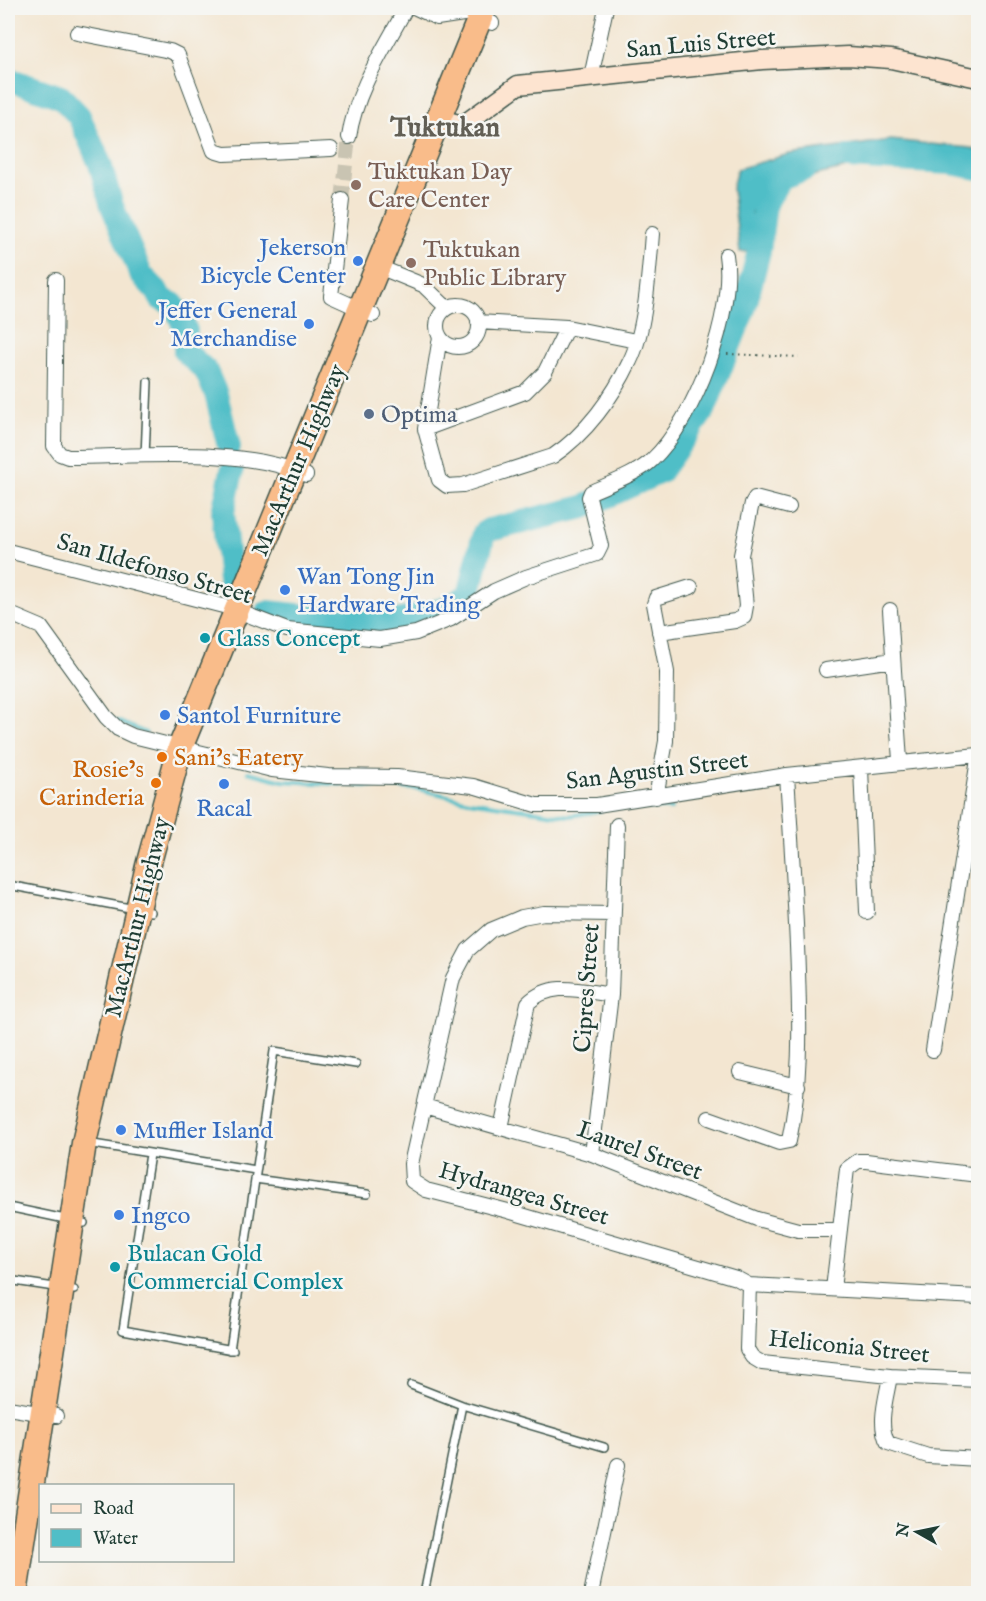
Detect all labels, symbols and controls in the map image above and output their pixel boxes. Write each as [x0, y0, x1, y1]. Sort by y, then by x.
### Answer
street label: San Luis Street [625, 23, 777, 66]
district label: Tuktukan [389, 112, 500, 146]
place label: Tuktukan Day Care Center [368, 157, 512, 216]
marker: Tuktukan Day Care Center [349, 178, 363, 192]
place label: Jekerson Bicycle Center [200, 233, 346, 292]
place label: Tuktukan Public Library [423, 235, 567, 294]
marker: Jekerson Bicycle Center [351, 254, 365, 268]
marker: Tuktukan Public Library [404, 256, 418, 270]
place label: Jeffer General Merchandise [155, 296, 297, 355]
marker: Jeffer General Merchandise [302, 317, 316, 331]
street label: MacArthur Highway [245, 360, 354, 561]
place label: Optima [381, 400, 458, 431]
marker: Optima [362, 407, 376, 421]
street label: San Ildefonso Street [53, 527, 256, 612]
place label: Wan Tong Jin Hardware Trading [297, 562, 481, 621]
marker: Wan Tong Jin Hardware Trading [278, 583, 292, 597]
place label: Glass Concept [217, 624, 361, 655]
marker: Glass Concept [198, 631, 212, 645]
place label: Santol Furniture [177, 701, 341, 732]
marker: Santol Furniture [158, 708, 172, 722]
place label: Sani’s Eatery [174, 743, 303, 774]
street label: San Agustin Street [564, 745, 750, 798]
marker: Sani’s Eatery [155, 750, 169, 764]
place label: Rosie’s Carinderia [39, 755, 145, 814]
marker: Rosie’s Carinderia [149, 776, 163, 790]
marker: Racal [217, 777, 231, 791]
place label: Racal [196, 794, 252, 825]
street label: MacArthur Highway [99, 814, 178, 1021]
street label: Cipres Street [568, 922, 607, 1054]
street label: Laurel Street [573, 1114, 706, 1188]
place label: Muffler Island [133, 1116, 273, 1147]
marker: Muffler Island [114, 1123, 128, 1137]
street label: Hydrangea Street [435, 1155, 612, 1234]
place label: Ingco [131, 1201, 190, 1232]
marker: Ingco [112, 1208, 126, 1222]
place label: Bulacan Gold Commercial Complex [127, 1239, 344, 1298]
marker: Bulacan Gold Commercial Complex [108, 1260, 122, 1274]
street label: Heliconia Street [767, 1324, 931, 1371]
legend [39, 1484, 234, 1562]
text: Road [93, 1498, 134, 1521]
north arrow [887, 1502, 947, 1562]
text: N [893, 1521, 915, 1539]
text: Water [93, 1528, 138, 1551]

